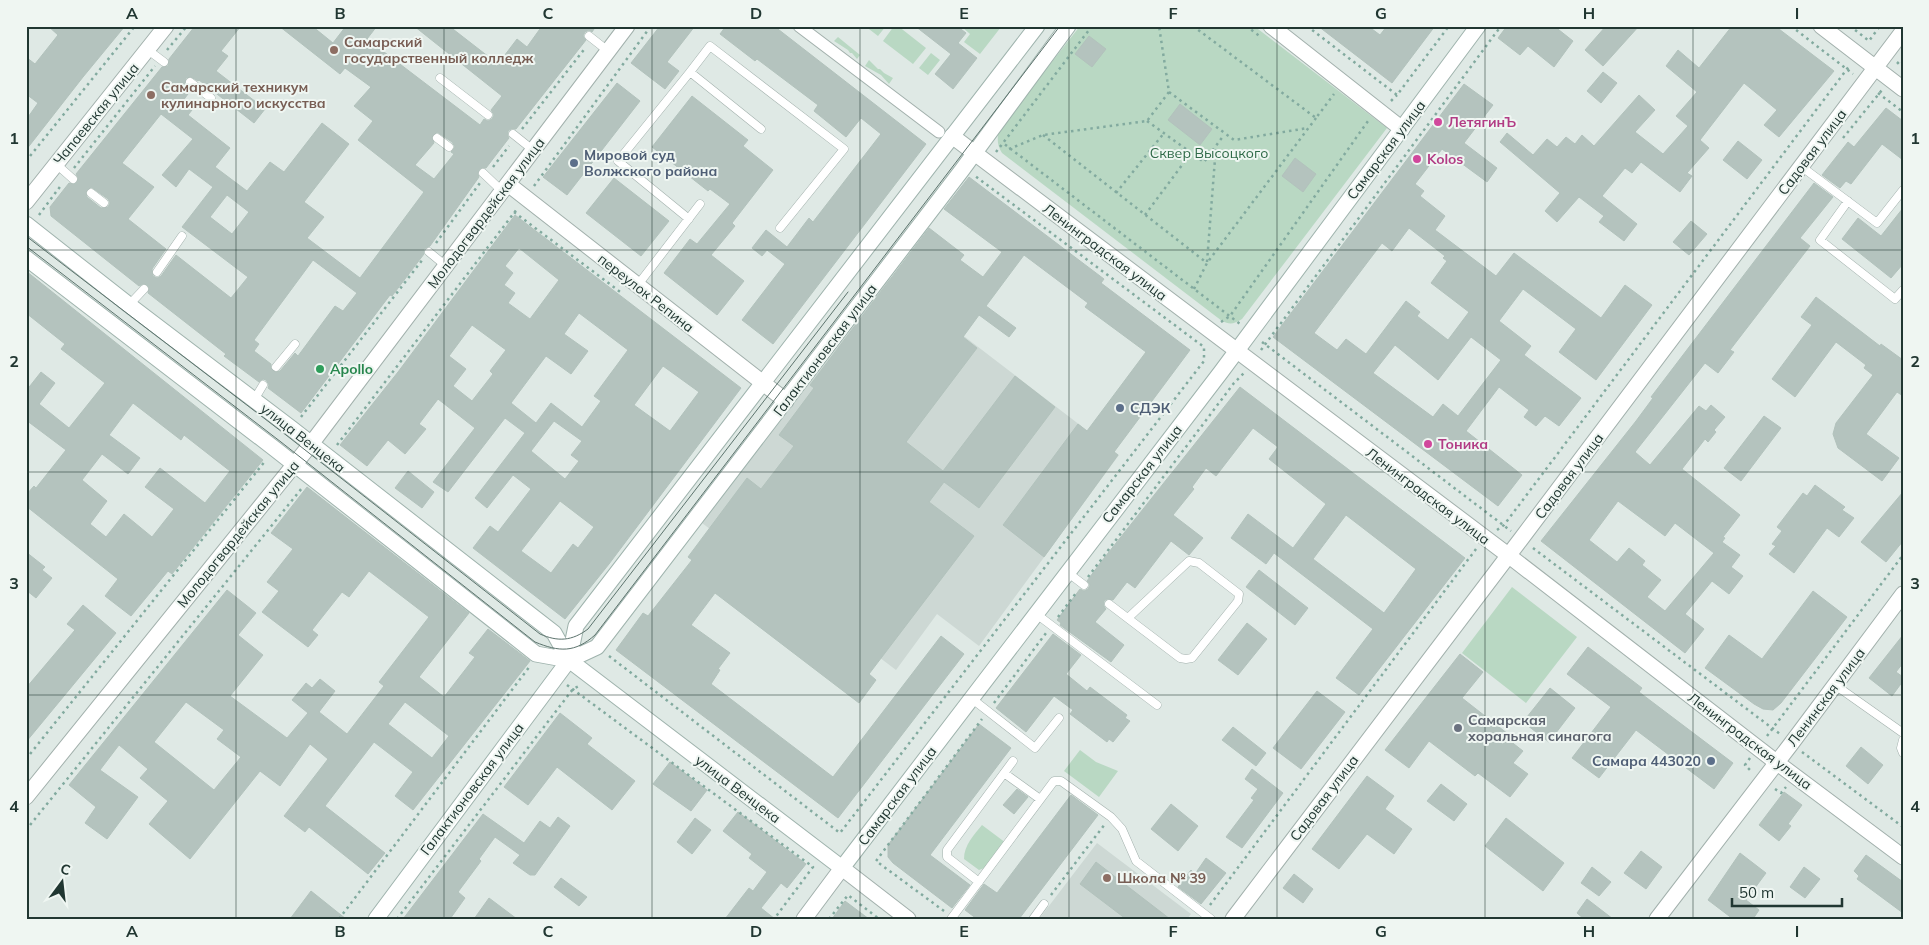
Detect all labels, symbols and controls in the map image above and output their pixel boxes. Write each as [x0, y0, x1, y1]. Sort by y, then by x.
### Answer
text: A [126, 3, 138, 23]
text: B [334, 3, 346, 23]
text: C [543, 3, 554, 23]
text: D [750, 3, 762, 23]
text: E [959, 3, 969, 23]
text: F [1168, 3, 1178, 23]
text: G [1375, 3, 1387, 23]
text: H [1583, 3, 1595, 23]
text: I [1795, 3, 1799, 23]
place label: Самарский государственный колледж [344, 33, 533, 67]
marker: Самарский государственный колледж [328, 44, 340, 56]
street label: Чапаевская улица [49, 59, 143, 169]
place label: Самарский техникум кулинарного искусства [161, 78, 326, 112]
marker: Самарский техникум кулинарного искусства [145, 89, 157, 101]
street label: Самарская улица [1343, 97, 1429, 203]
street label: Садовая улица [1774, 105, 1850, 199]
place label: ЛетягинЪ [1448, 113, 1516, 131]
marker: ЛетягинЪ [1432, 116, 1444, 128]
text: 1 [9, 128, 19, 148]
text: 1 [1910, 128, 1920, 148]
street label: Молодогвардейская улица [423, 134, 549, 292]
park label: Сквер Высоцкого [1150, 144, 1268, 162]
place label: Мировой суд Волжского района [584, 146, 717, 180]
place label: Kolos [1427, 150, 1463, 168]
marker: Kolos [1411, 153, 1423, 165]
marker: Мировой суд Волжского района [568, 157, 580, 169]
street label: Ленинградская улица [1039, 199, 1171, 305]
street label: переулок Репина [594, 250, 698, 336]
street label: Галактионовская улица [769, 280, 881, 420]
text: 2 [9, 351, 19, 371]
text: 2 [1910, 351, 1920, 371]
place label: Apollo [330, 360, 373, 378]
marker: Apollo [314, 363, 326, 375]
street label: улица Венцека [257, 399, 349, 477]
place label: СДЭК [1130, 399, 1171, 417]
marker: СДЭК [1114, 402, 1126, 414]
street label: Самарская улица [1098, 421, 1186, 527]
street label: Садовая улица [1531, 429, 1607, 523]
place label: Тоника [1438, 435, 1488, 453]
marker: Тоника [1422, 438, 1434, 450]
street label: Ленинградская улица [1362, 443, 1494, 549]
street label: Молодогвардейская улица [173, 457, 303, 611]
text: 3 [9, 573, 19, 593]
text: 3 [1910, 573, 1920, 593]
street label: Ленинская улица [1783, 644, 1869, 750]
street label: Ленинградская улица [1684, 688, 1816, 794]
place label: Самарская хоральная синагога [1467, 711, 1612, 745]
street label: Галактионовская улица [416, 719, 528, 859]
marker: Самарская хоральная синагога [1452, 722, 1464, 734]
street label: Самарская улица [854, 743, 940, 849]
street label: улица Венцека [692, 751, 784, 827]
street label: Садовая улица [1286, 751, 1362, 845]
place label: Самара 443020 [1592, 752, 1701, 770]
marker: Самара 443020 [1705, 755, 1717, 767]
text: 4 [9, 796, 19, 816]
text: 4 [1910, 796, 1920, 816]
north arrow [38, 858, 88, 908]
text: С [58, 860, 72, 879]
place label: Школа № 39 [1117, 869, 1206, 887]
marker: Школа № 39 [1101, 872, 1113, 884]
scale bar [1732, 875, 1842, 907]
text: 50 m [1739, 883, 1774, 902]
text: A [126, 921, 138, 941]
text: B [334, 921, 346, 941]
text: C [543, 921, 554, 941]
text: D [750, 921, 762, 941]
text: E [959, 921, 969, 941]
text: F [1168, 921, 1178, 941]
text: G [1375, 921, 1387, 941]
text: H [1583, 921, 1595, 941]
text: I [1795, 921, 1799, 941]

